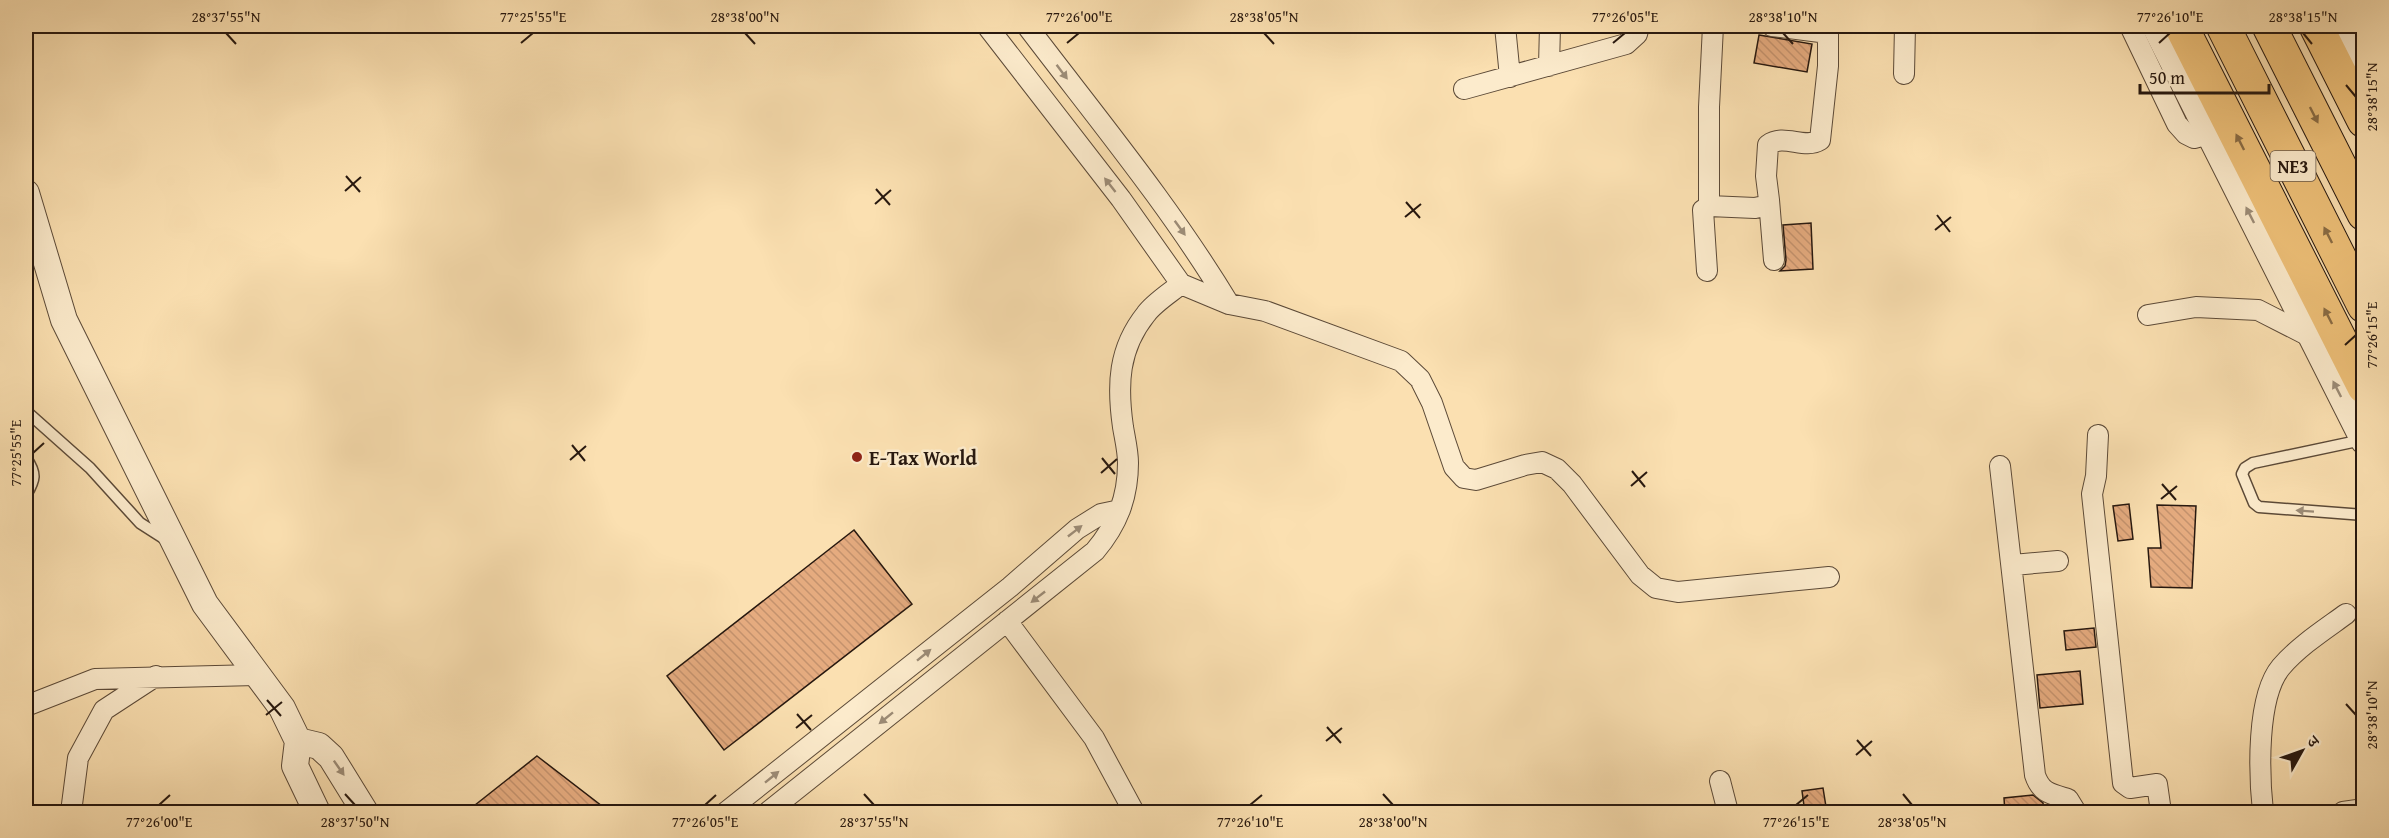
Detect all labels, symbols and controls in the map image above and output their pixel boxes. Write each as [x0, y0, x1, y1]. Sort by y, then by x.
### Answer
text: 28°37'55"N [192, 6, 261, 27]
text: 77°25'55"E [500, 6, 567, 27]
text: 28°38'00"N [711, 6, 780, 27]
text: 77°26'00"E [1046, 6, 1113, 27]
text: 28°38'05"N [1230, 6, 1299, 27]
text: 77°26'05"E [1592, 6, 1659, 27]
text: 28°38'10"N [1749, 6, 1818, 27]
text: 77°26'10"E [2137, 6, 2204, 27]
text: 28°38'15"N [2269, 6, 2338, 27]
scale bar [2140, 57, 2269, 95]
text: 28°38'15"N [2361, 62, 2382, 131]
one-way arrow [1056, 64, 1069, 80]
text: 50 m [2149, 64, 2185, 91]
one-way arrow [2310, 107, 2319, 124]
one-way arrow [2235, 133, 2245, 151]
road number: NE3 [2270, 151, 2316, 181]
one-way arrow [1105, 178, 1117, 193]
one-way arrow [2245, 206, 2255, 224]
one-way arrow [1174, 219, 1186, 235]
one-way arrow [2323, 227, 2333, 244]
text: 77°26'15"E [2361, 301, 2382, 368]
one-way arrow [2323, 307, 2333, 325]
one-way arrow [2333, 381, 2342, 398]
text: 77°25'55"E [5, 419, 26, 486]
place label: E-Tax World [869, 443, 977, 472]
marker: E-Tax World [850, 450, 864, 464]
one-way arrow [2296, 507, 2315, 516]
one-way arrow [1067, 524, 1083, 537]
one-way arrow [1030, 590, 1046, 603]
one-way arrow [916, 648, 932, 661]
text: 28°38'10"N [2361, 680, 2382, 749]
one-way arrow [878, 712, 893, 724]
north arrow [2272, 721, 2332, 781]
text: उ [2301, 730, 2326, 754]
one-way arrow [333, 760, 345, 776]
one-way arrow [765, 772, 780, 784]
text: 77°26'00"E [126, 811, 193, 832]
text: 28°37'50"N [321, 811, 390, 832]
text: 77°26'05"E [672, 811, 739, 832]
text: 28°37'55"N [840, 811, 909, 832]
text: 77°26'10"E [1217, 811, 1284, 832]
text: 28°38'00"N [1359, 811, 1428, 832]
text: 77°26'15"E [1763, 811, 1830, 832]
text: 28°38'05"N [1878, 811, 1947, 832]

